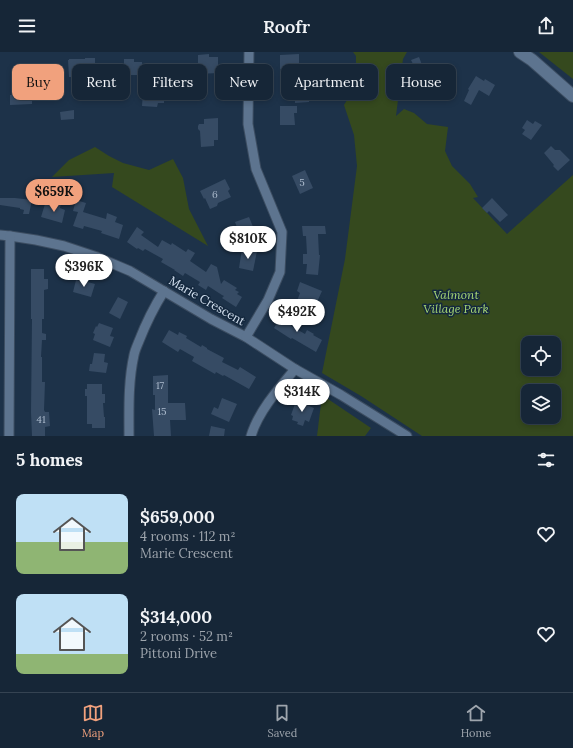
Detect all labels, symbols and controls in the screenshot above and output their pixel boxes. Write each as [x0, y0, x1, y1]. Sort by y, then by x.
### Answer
icon: menu [16, 15, 38, 37]
text: Roofr [263, 15, 310, 38]
icon: share [535, 15, 557, 37]
chip: Buy [12, 64, 64, 100]
chip: Rent [72, 64, 130, 100]
chip: Filters [138, 64, 207, 100]
chip: New [215, 64, 273, 100]
chip: Apartment [281, 64, 378, 100]
chip: House [386, 64, 456, 100]
house number: 5 [299, 176, 305, 189]
pin: $659K [26, 179, 82, 213]
text: $659K [35, 183, 73, 200]
house number: 6 [212, 188, 218, 201]
pin: $810K [220, 226, 276, 260]
text: $810K [229, 230, 267, 247]
pin: $396K [56, 254, 112, 288]
text: $396K [64, 258, 104, 275]
street label: Marie Crescent [166, 273, 248, 329]
park label: Valmont Village Park [423, 287, 489, 316]
pin: $492K [269, 299, 325, 333]
text: $492K [278, 303, 316, 320]
map controls [521, 336, 561, 424]
button: locate [521, 336, 561, 376]
house number: 17 [156, 379, 165, 392]
pin: $314K [274, 379, 330, 413]
text: $314K [284, 383, 320, 400]
button: layers [521, 384, 561, 424]
house number: 15 [157, 405, 167, 418]
house number: 41 [36, 413, 46, 426]
text: 5 homes [16, 449, 83, 471]
icon: filters [535, 449, 557, 471]
text: $659,000 [140, 506, 215, 528]
icon: home [48, 510, 96, 558]
icon: heart [535, 523, 557, 545]
text: 4 rooms · 112 m² [140, 528, 235, 545]
text: Marie Crescent [140, 545, 233, 562]
text: $314,000 [140, 606, 212, 628]
icon: home [48, 610, 96, 658]
icon: heart [535, 623, 557, 645]
text: 2 rooms · 52 m² [140, 628, 233, 645]
text: Pittoni Drive [140, 645, 217, 662]
tab: Map [82, 702, 104, 740]
tab: Saved [267, 702, 297, 740]
tab: Home [461, 702, 491, 740]

